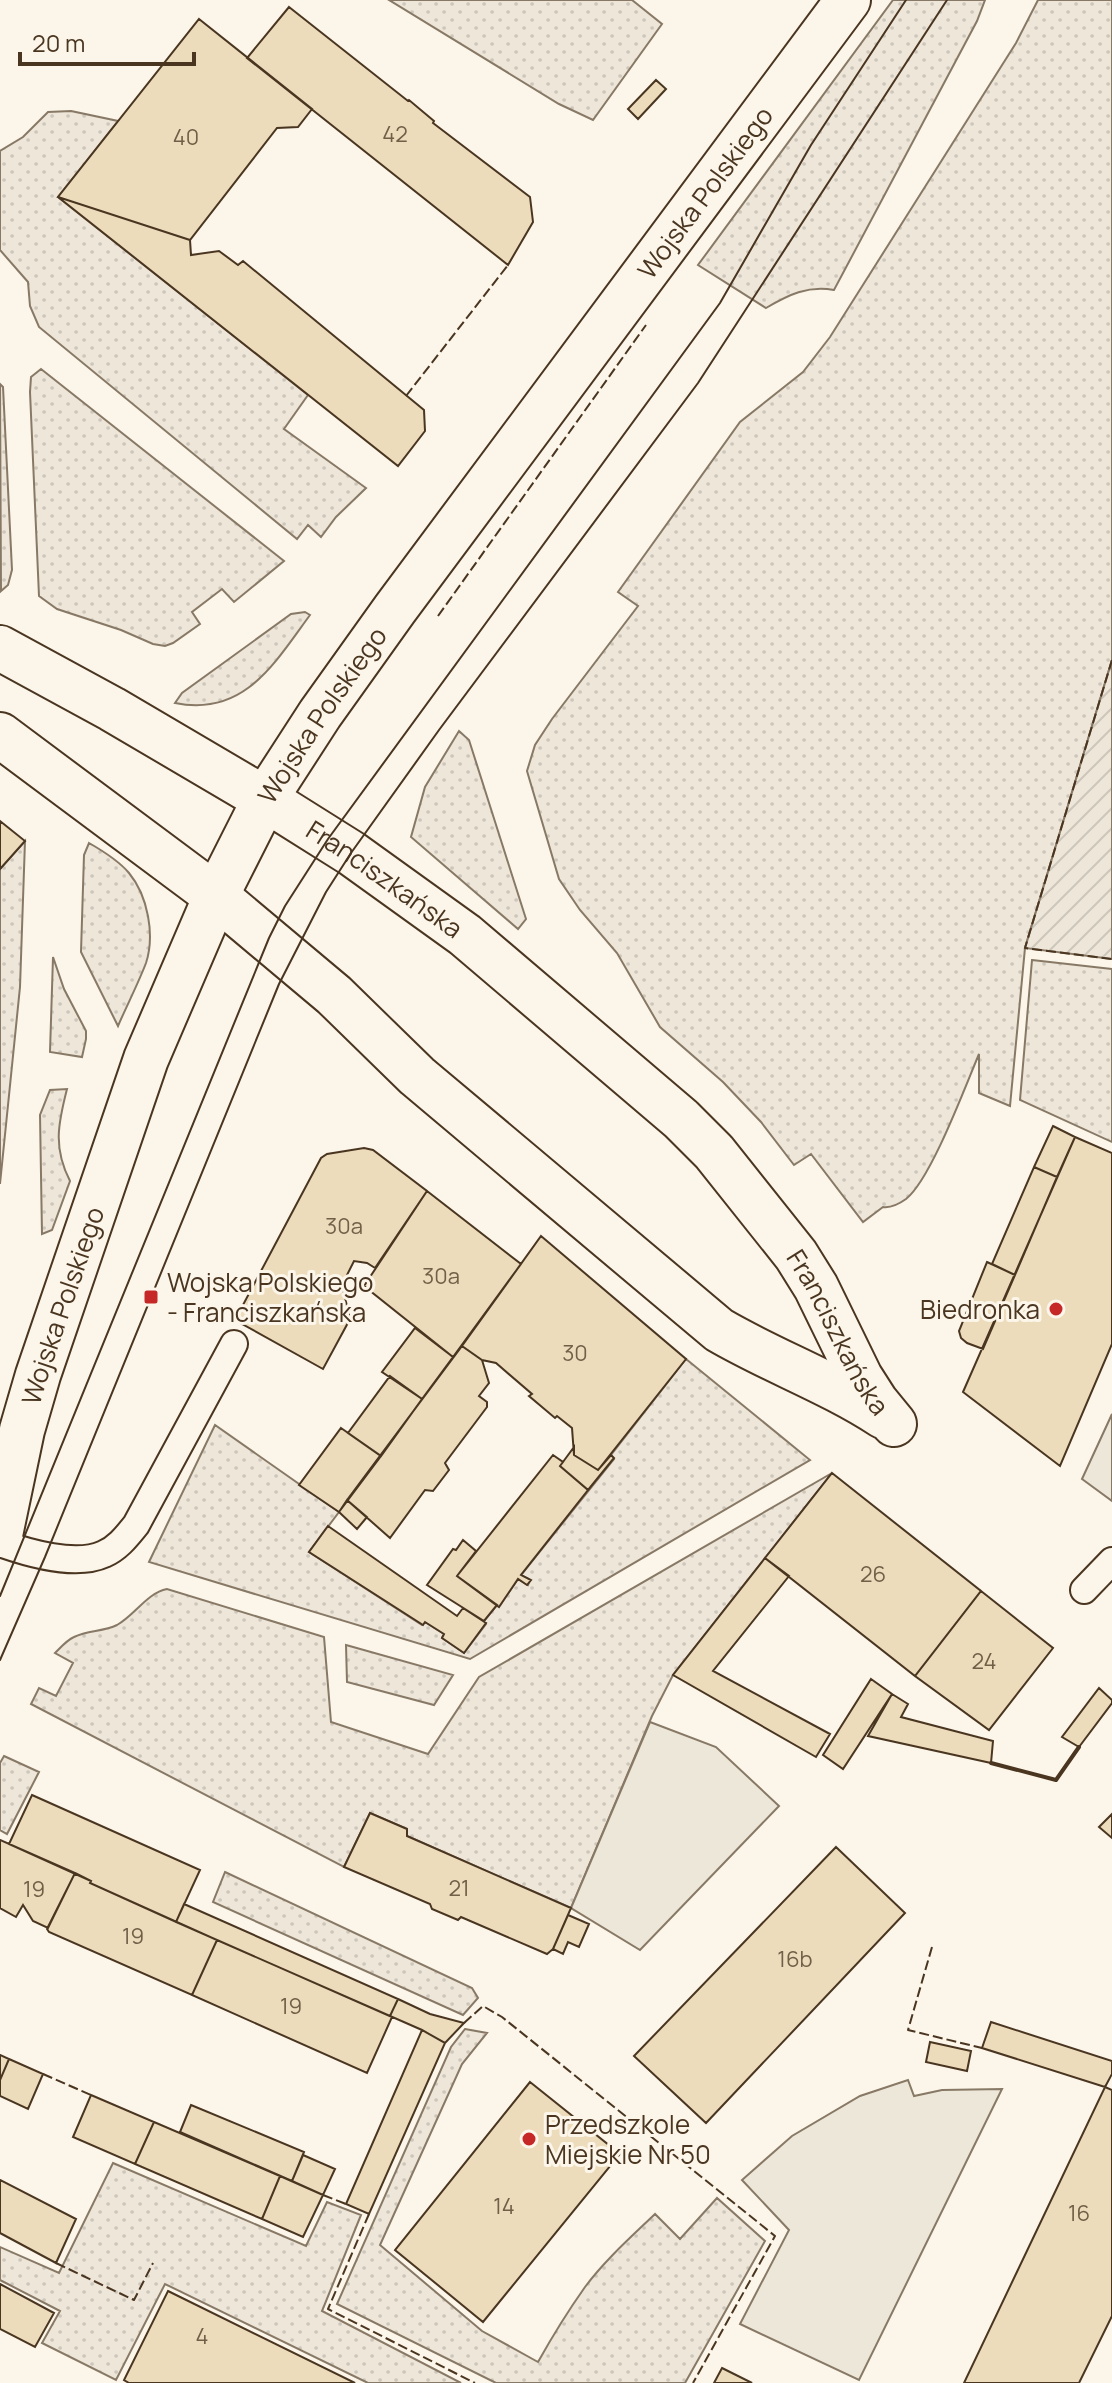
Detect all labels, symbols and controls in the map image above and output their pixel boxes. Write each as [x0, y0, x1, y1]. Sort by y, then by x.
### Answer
scale bar [20, 16, 194, 66]
text: 20 m [32, 26, 85, 59]
street label: Wojska Polskiego [629, 99, 781, 286]
house number: 42 [382, 119, 408, 149]
house number: 40 [173, 122, 199, 152]
street label: Wojska Polskiego [249, 619, 395, 810]
street label: Franciszkańska [300, 812, 470, 946]
street label: Wojska Polskiego [12, 1202, 112, 1409]
house number: 30a [325, 1211, 363, 1241]
street label: Franciszkańska [779, 1242, 897, 1423]
house number: 30a [422, 1261, 460, 1291]
place label: Wojska Polskiego - Franciszkańska [167, 1264, 374, 1330]
marker: Wojska Polskiego - Franciszkańska [142, 1288, 160, 1306]
place label: Biedronka [920, 1291, 1040, 1327]
marker: Biedronka [1047, 1300, 1065, 1318]
house number: 30 [562, 1338, 588, 1368]
house number: 26 [860, 1559, 886, 1589]
house number: 24 [971, 1646, 997, 1676]
house number: 21 [448, 1873, 470, 1903]
house number: 19 [23, 1874, 45, 1904]
house number: 19 [122, 1921, 144, 1951]
house number: 16b [777, 1944, 813, 1974]
house number: 19 [280, 1991, 302, 2021]
place label: Przedszkole Miejskie Nr 50 [545, 2106, 711, 2172]
marker: Przedszkole Miejskie Nr 50 [520, 2130, 538, 2148]
house number: 14 [493, 2191, 515, 2221]
house number: 16 [1068, 2198, 1090, 2228]
house number: 4 [196, 2321, 208, 2351]

